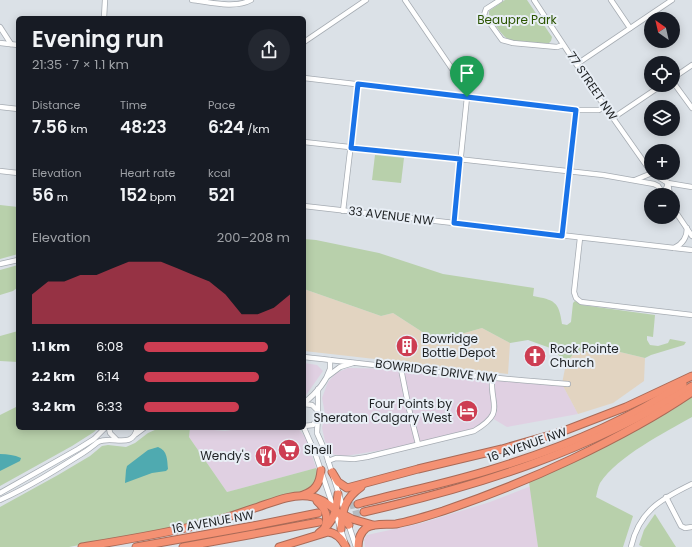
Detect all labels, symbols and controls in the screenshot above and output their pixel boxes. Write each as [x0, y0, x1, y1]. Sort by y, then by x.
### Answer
park label: Beaupre Park [477, 11, 558, 28]
north arrow [644, 12, 680, 48]
map controls [644, 12, 680, 224]
text: Evening run [32, 24, 164, 55]
button: share [248, 29, 290, 71]
street label: 77 STREET NW [563, 48, 622, 124]
text: 21:35 · 7 × 1.1 km [32, 55, 129, 74]
pin [450, 56, 484, 97]
button: locate [644, 56, 680, 92]
icon: arrive [456, 62, 478, 84]
text: Distance [32, 97, 80, 113]
text: Time [120, 97, 147, 113]
text: Pace [208, 97, 235, 113]
button: layers [644, 100, 680, 136]
text: 7.56 [32, 115, 68, 139]
text: 48:23 [120, 115, 167, 139]
text: 6:24 [208, 115, 244, 139]
text: km [68, 121, 88, 137]
text: /km [244, 121, 270, 137]
button: + [644, 144, 680, 180]
text: Elevation [32, 165, 82, 181]
text: Heart rate [120, 165, 175, 181]
text: kcal [208, 165, 230, 181]
text: 56 [32, 183, 54, 207]
text: 152 [120, 183, 147, 207]
text: 521 [208, 183, 235, 207]
button: − [644, 188, 680, 224]
text: m [54, 189, 68, 205]
text: bpm [147, 189, 176, 205]
street label: 33 AVENUE NW [347, 202, 435, 229]
text: Elevation [32, 228, 91, 247]
text: 200–208 m [217, 228, 290, 247]
place label: Bowridge Bottle Depot [422, 330, 495, 361]
building icon: Bowridge Bottle Depot [394, 333, 420, 359]
text: 1.1 km [32, 337, 70, 356]
text: 6:08 [96, 337, 123, 356]
place label: Rock Pointe Church [550, 340, 619, 371]
church icon: Rock Pointe Church [522, 343, 548, 369]
street label: BOWRIDGE DRIVE NW [374, 355, 498, 386]
text: 2.2 km [32, 367, 75, 386]
text: 6:14 [96, 367, 119, 386]
place label: Four Points by Sheraton Calgary West [314, 395, 452, 426]
text: 3.2 km [32, 397, 76, 416]
text: 6:33 [96, 397, 122, 416]
hotel icon: Four Points by Sheraton Calgary West [454, 398, 480, 424]
street label: 16 AVENUE NW [485, 423, 569, 466]
supermarket icon: Shell [276, 437, 302, 463]
place label: Shell [304, 441, 332, 458]
restaurant icon: Wendy's [253, 443, 279, 469]
place label: Wendy's [200, 447, 250, 464]
street label: 16 AVENUE NW [171, 506, 256, 537]

